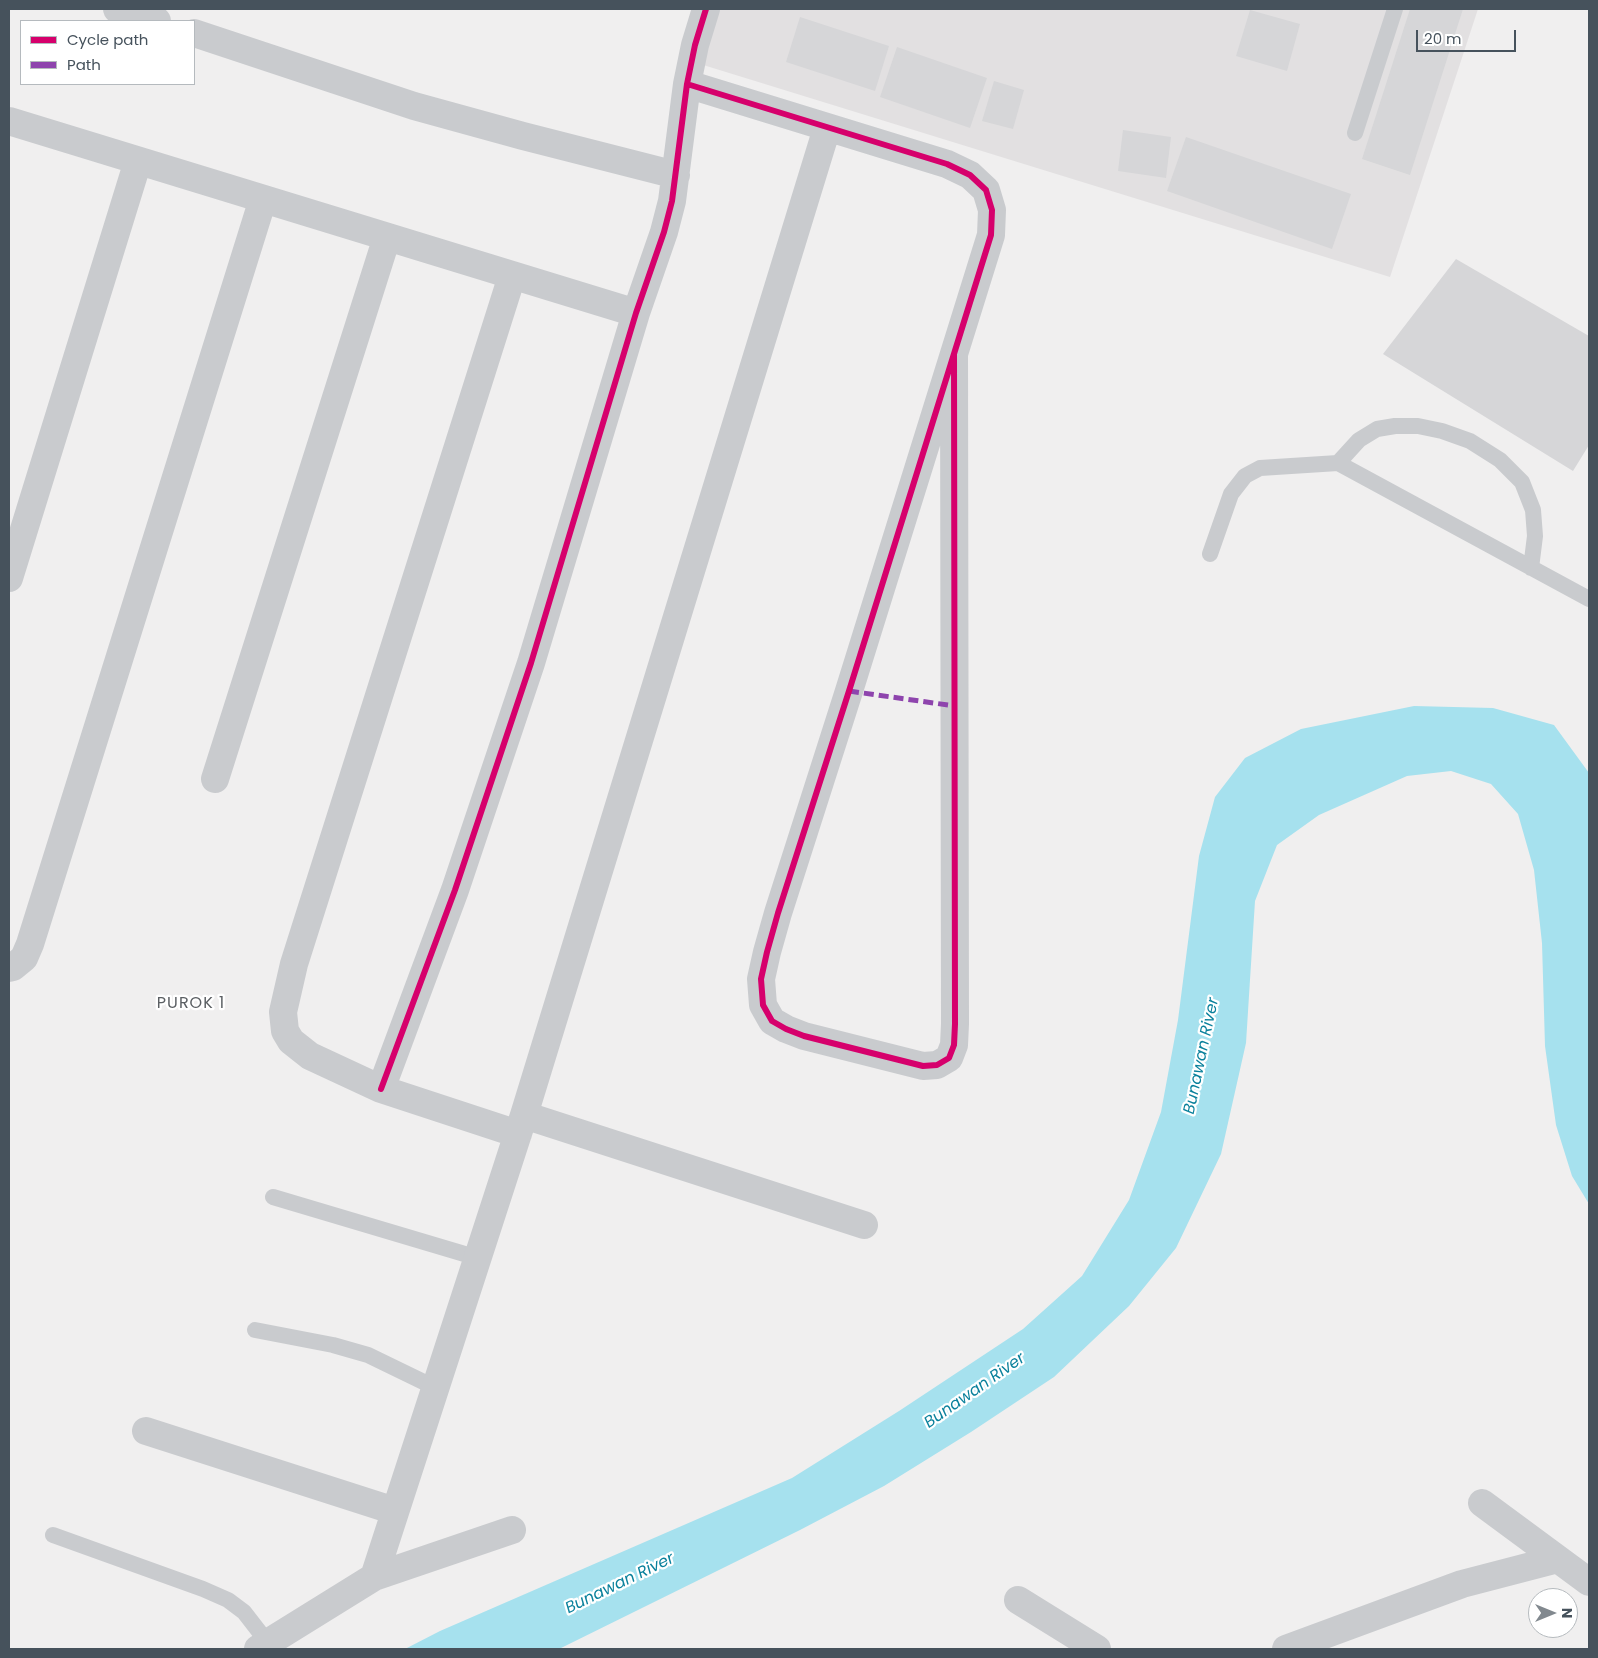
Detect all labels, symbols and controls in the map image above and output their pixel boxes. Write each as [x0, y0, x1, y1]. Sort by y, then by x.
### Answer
legend [20, 20, 195, 85]
scale bar [1418, 20, 1518, 52]
text: 20 m [1424, 28, 1462, 49]
text: Cycle path [67, 29, 148, 50]
text: Path [67, 54, 101, 75]
district label: PUROK 1 [156, 994, 226, 1014]
water label: Bunawan River [1180, 996, 1224, 1116]
water label: Bunawan River [921, 1349, 1029, 1433]
water label: Bunawan River [563, 1549, 677, 1619]
north arrow [1528, 1588, 1578, 1638]
text: N [1557, 1608, 1577, 1618]

